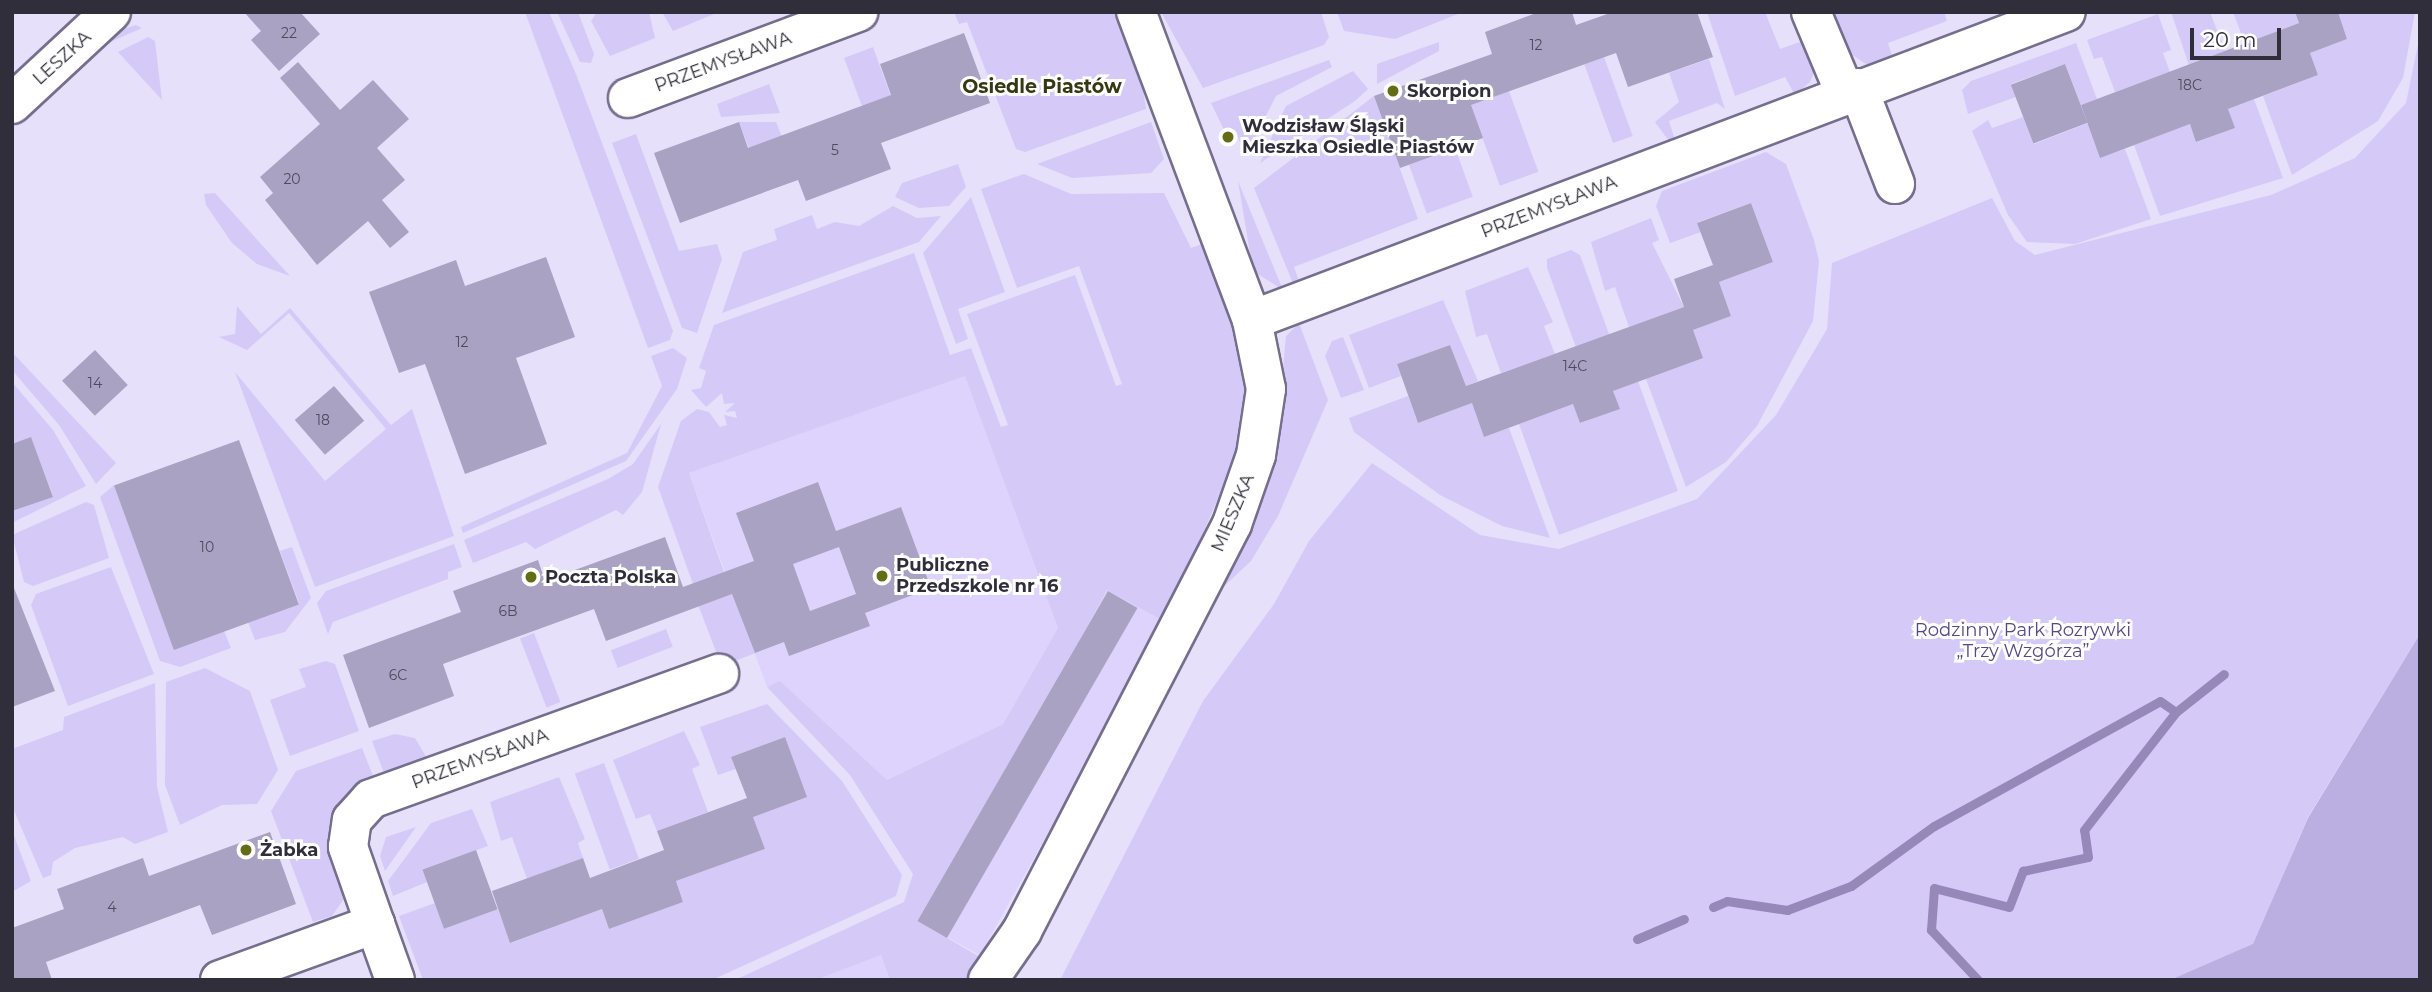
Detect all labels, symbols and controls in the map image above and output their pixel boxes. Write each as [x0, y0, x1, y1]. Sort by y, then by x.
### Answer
scale bar [2194, 14, 2285, 58]
house number: 22 [281, 25, 297, 41]
street label: LESZKA [29, 26, 95, 90]
street label: PRZEMYSŁAWA [652, 27, 794, 97]
text: 20 m [2203, 27, 2257, 52]
house number: 12 [1529, 37, 1543, 53]
district label: Osiedle Piastów [962, 76, 1122, 98]
house number: 18C [2178, 77, 2202, 93]
place label: Skorpion [1407, 80, 1491, 102]
marker: Skorpion [1385, 83, 1401, 99]
place label: Wodzisław Śląski Mieszka Osiedle Piastów [1242, 116, 1474, 158]
marker: Wodzisław Śląski Mieszka Osiedle Piastów [1220, 129, 1236, 145]
house number: 5 [831, 142, 839, 158]
house number: 20 [283, 171, 301, 187]
street label: PRZEMYSŁAWA [1478, 171, 1620, 243]
house number: 12 [455, 334, 469, 350]
house number: 14C [1563, 358, 1587, 374]
house number: 14 [88, 375, 102, 391]
house number: 18 [316, 412, 330, 428]
street label: MIESZKA [1207, 471, 1259, 555]
house number: 10 [200, 539, 214, 555]
place label: Publiczne Przedszkole nr 16 [896, 555, 1058, 598]
place label: Poczta Polska [545, 566, 676, 588]
marker: Publiczne Przedszkole nr 16 [874, 568, 890, 584]
marker: Poczta Polska [523, 569, 539, 585]
house number: 6B [498, 603, 518, 619]
park label: Rodzinny Park Rozrywki „Trzy Wzgórza” [1915, 620, 2131, 662]
house number: 6C [389, 667, 407, 683]
street label: PRZEMYSŁAWA [409, 724, 551, 794]
place label: Żabka [260, 839, 318, 861]
marker: Żabka [238, 842, 254, 858]
house number: 4 [107, 899, 117, 915]

